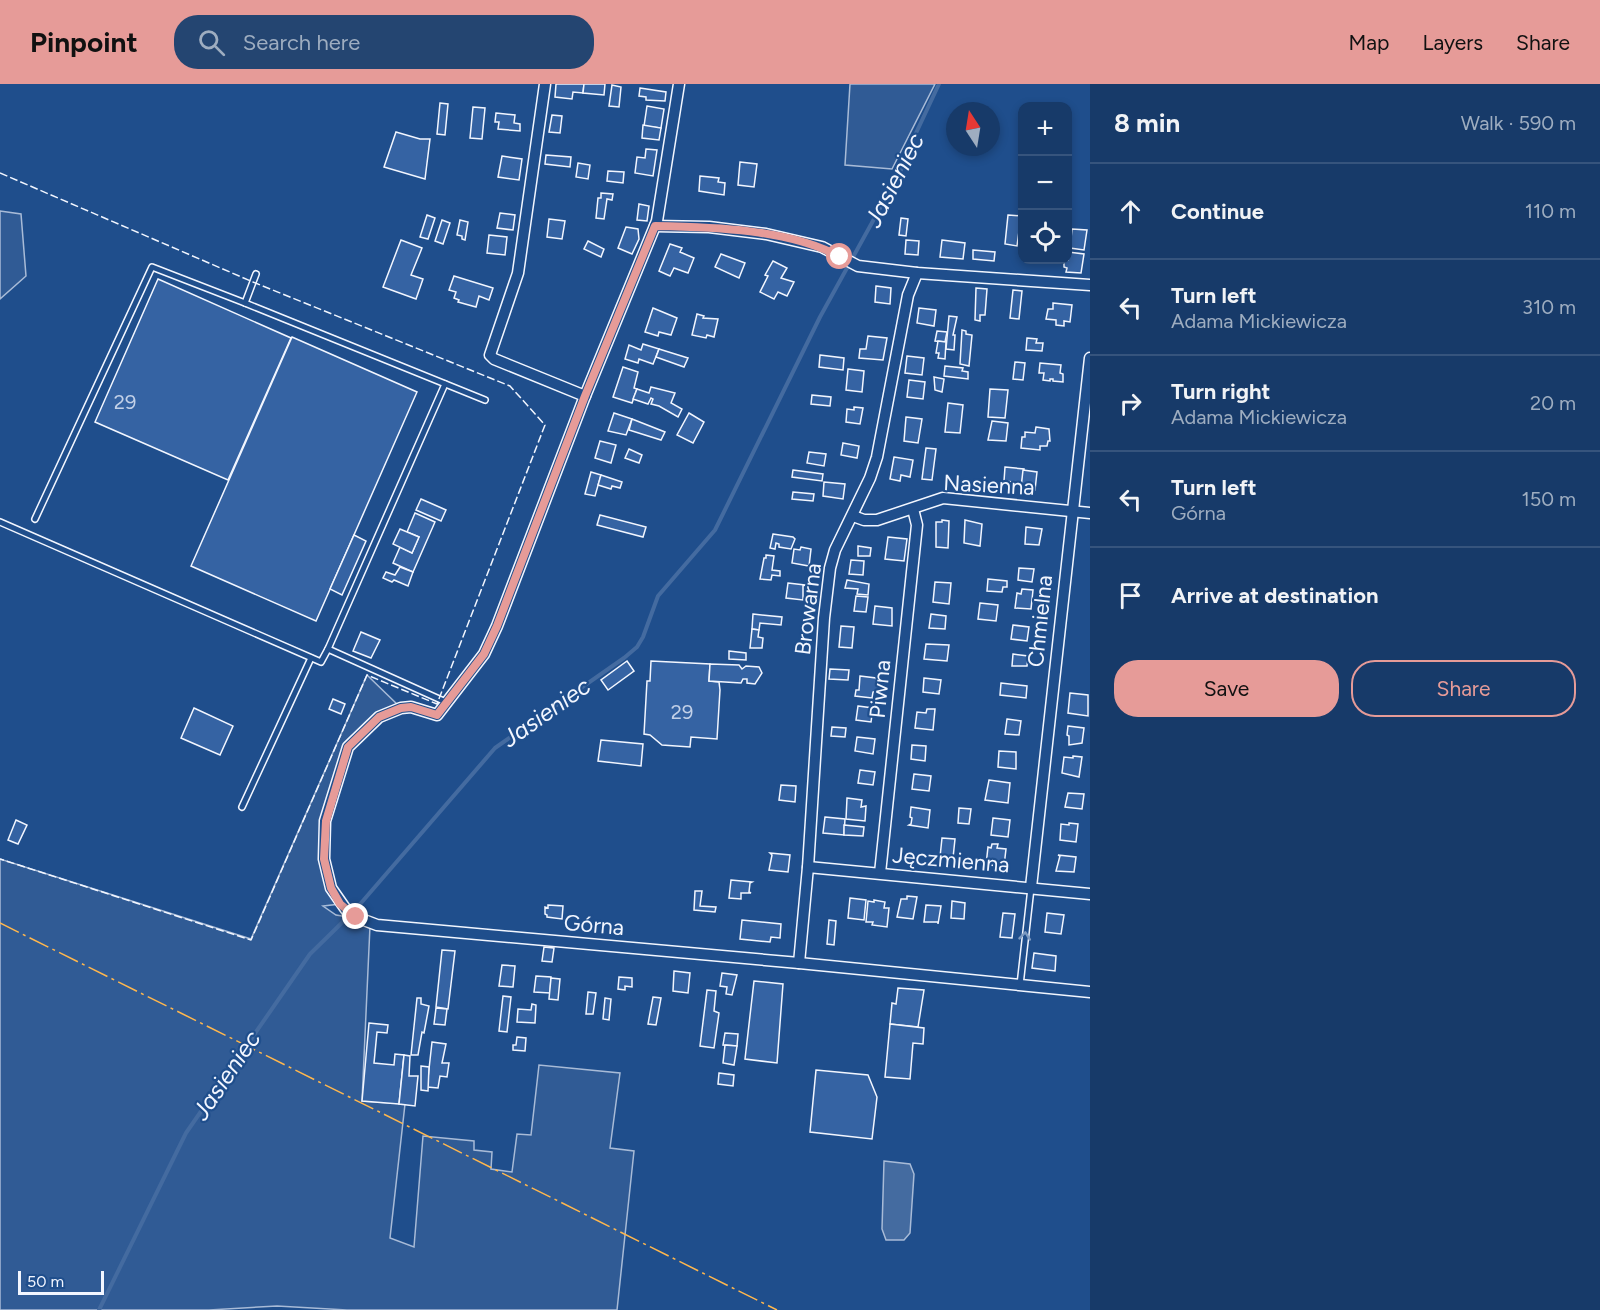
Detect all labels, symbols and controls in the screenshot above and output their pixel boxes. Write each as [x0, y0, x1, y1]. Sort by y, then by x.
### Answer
search box [174, 15, 594, 69]
text: Pinpoint [30, 25, 138, 59]
icon: search [195, 26, 228, 59]
text: Search here [243, 29, 360, 56]
text: Map [1349, 30, 1389, 55]
text: Layers [1422, 30, 1483, 55]
text: Share [1516, 30, 1570, 55]
north arrow [946, 102, 1000, 156]
map controls [1018, 102, 1072, 264]
button: + [1018, 102, 1072, 156]
text: 8 min [1114, 107, 1180, 139]
text: Walk · 590 m [1461, 111, 1576, 135]
water label: Jasieniec [858, 128, 930, 233]
button: − [1018, 156, 1072, 210]
icon: ahead [1114, 195, 1147, 228]
text: Continue [1171, 198, 1264, 225]
text: 110 m [1525, 199, 1576, 223]
button: locate [1018, 210, 1072, 264]
route start [826, 243, 852, 269]
text: Turn left [1171, 282, 1257, 309]
icon: left [1114, 291, 1147, 324]
text: 310 m [1522, 295, 1576, 319]
text: Adama Mickiewicza [1171, 309, 1347, 333]
text: Turn right [1171, 378, 1270, 405]
icon: right [1114, 387, 1147, 420]
house number: 29 [114, 390, 136, 414]
text: 20 m [1530, 391, 1576, 415]
text: Adama Mickiewicza [1171, 405, 1347, 429]
street label: Nasienna [943, 469, 1035, 501]
text: Turn left [1171, 474, 1257, 501]
icon: left [1114, 483, 1147, 516]
text: 150 m [1521, 487, 1576, 511]
text: Górna [1171, 501, 1226, 525]
street label: Browarna [789, 561, 827, 657]
street label: Chmielna [1022, 574, 1058, 668]
icon: arrive [1114, 579, 1147, 612]
text: Arrive at destination [1171, 582, 1379, 609]
street label: Piwna [864, 658, 896, 720]
button: Save [1114, 660, 1339, 717]
button: Share [1351, 660, 1576, 717]
water label: Jasieniec [495, 671, 596, 754]
house number: 29 [671, 700, 693, 724]
street label: Jęczmienna [891, 841, 1011, 879]
route end [342, 903, 368, 929]
street label: Górna [563, 909, 625, 941]
one-way arrow [1019, 932, 1031, 941]
water label: Jasieniec [185, 1025, 266, 1126]
scale bar [18, 1268, 104, 1296]
text: 50 m [27, 1272, 64, 1291]

